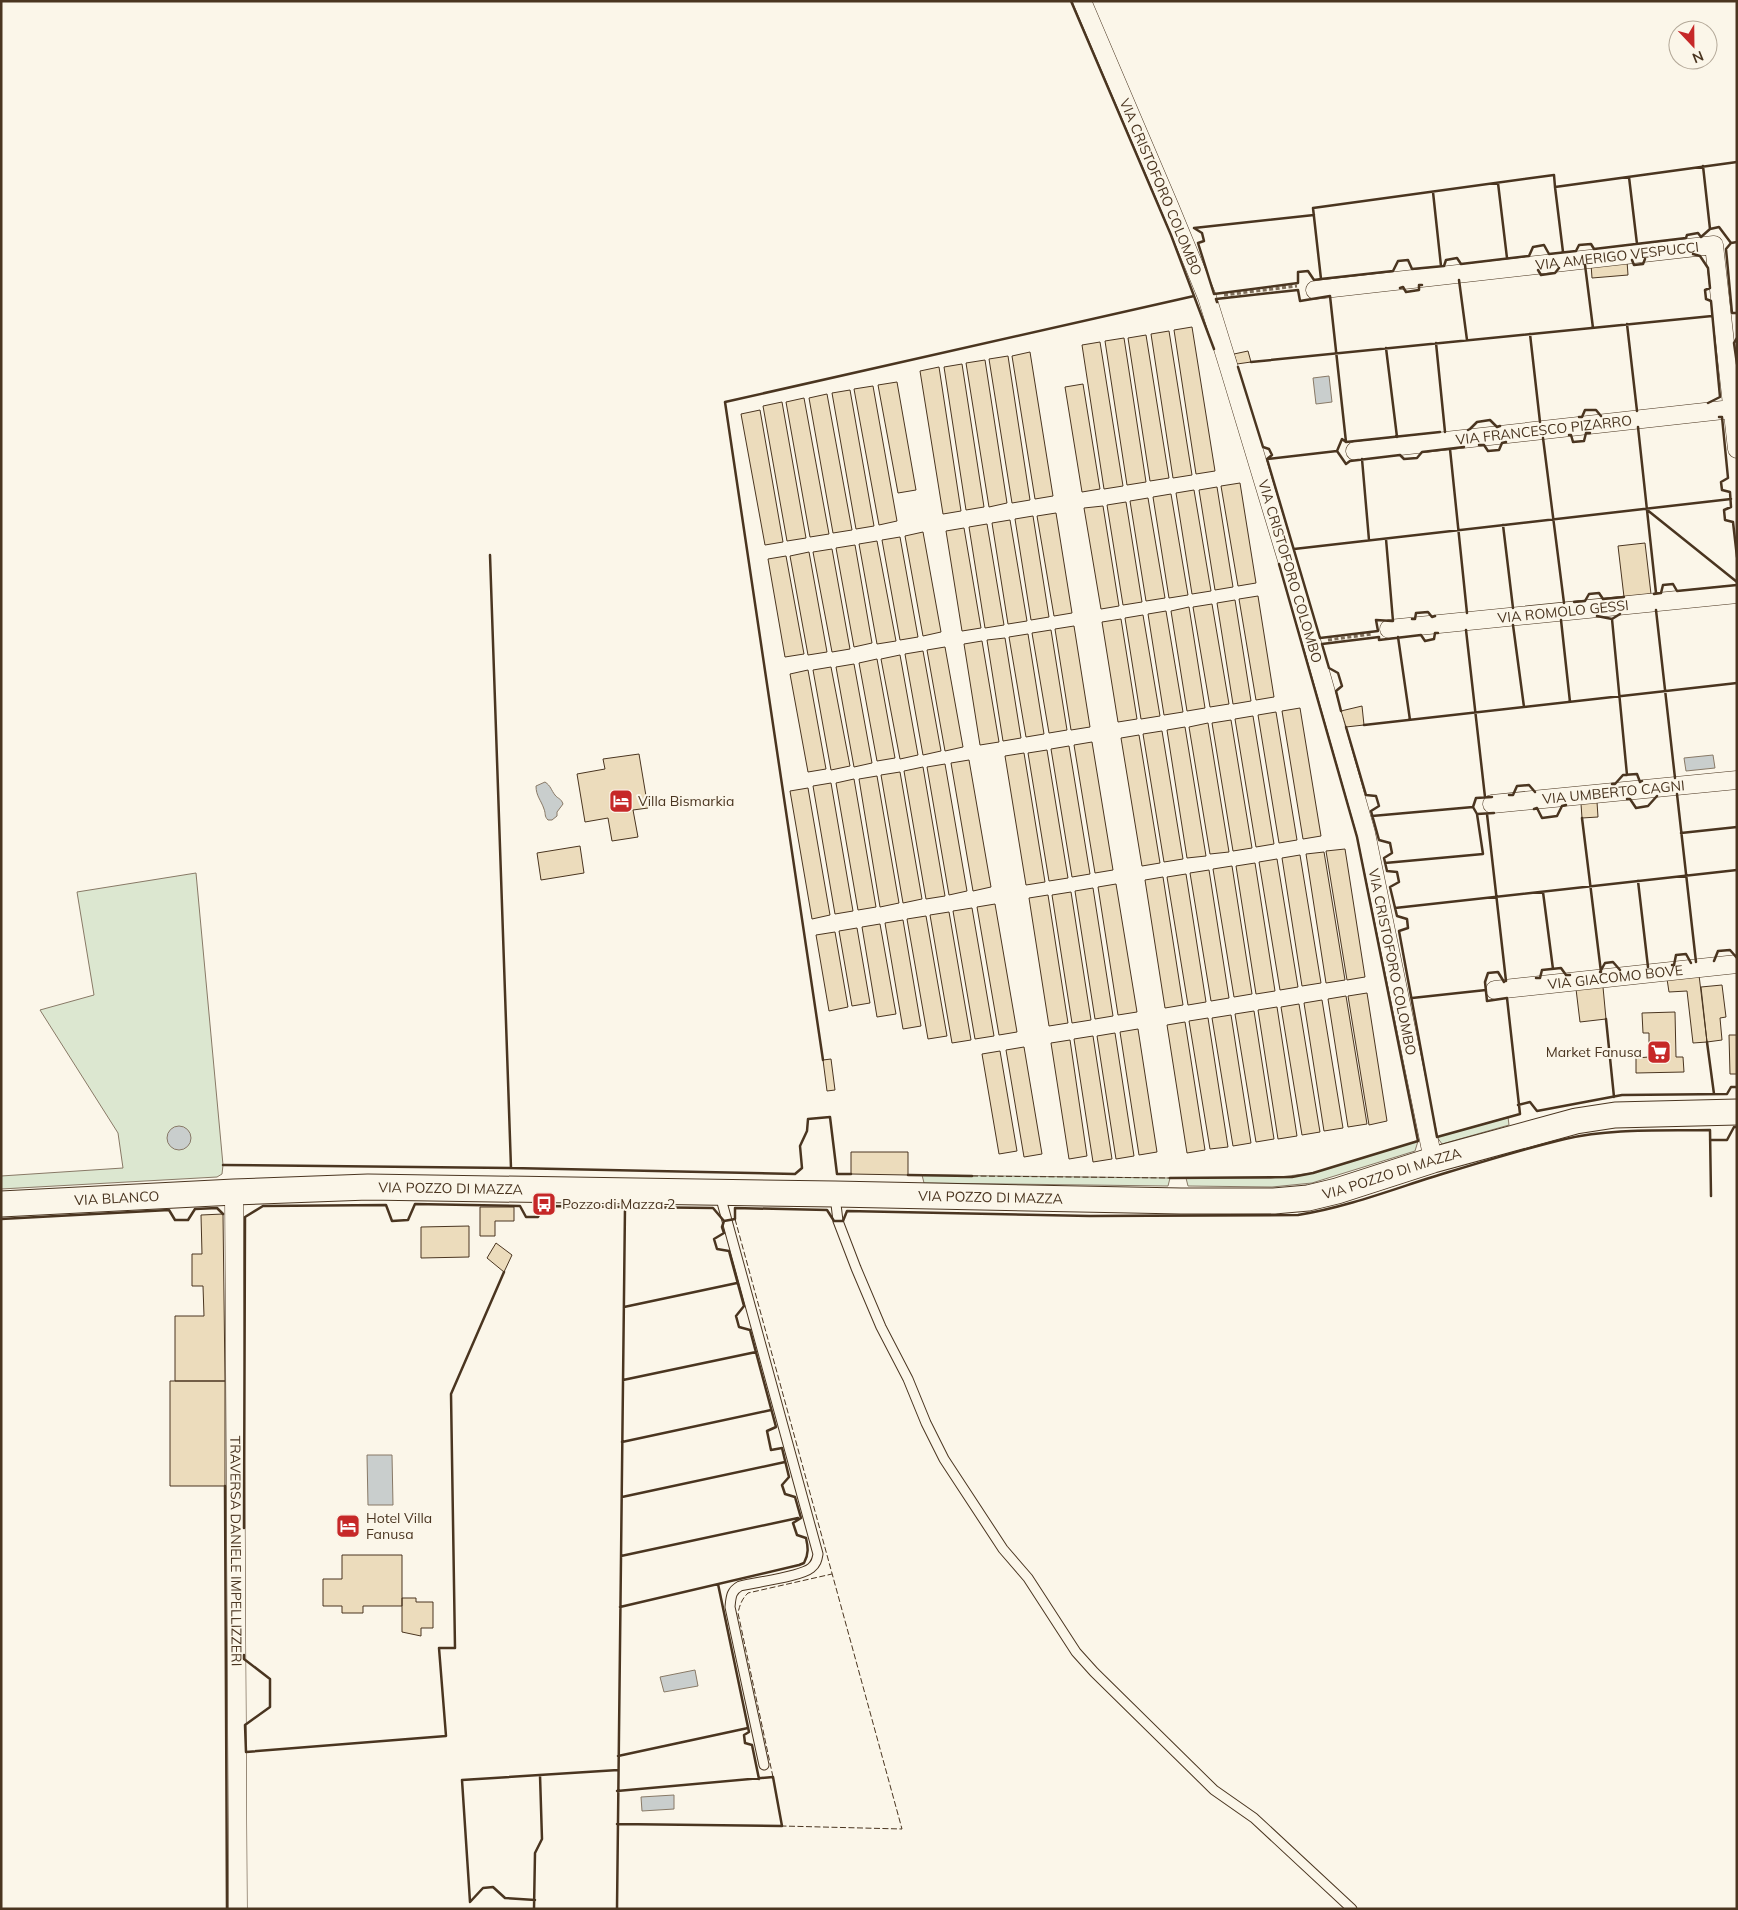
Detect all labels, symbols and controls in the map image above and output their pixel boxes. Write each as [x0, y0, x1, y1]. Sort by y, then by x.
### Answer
north arrow [1668, 20, 1718, 70]
text: N [1690, 47, 1706, 67]
street label: VIA CRISTOFORO COLOMBO [1116, 96, 1206, 278]
street label: VIA AMERIGO VESPUCCI [1534, 238, 1700, 274]
street label: VIA FRANCESCO PIZARRO [1455, 411, 1633, 449]
street label: VIA CRISTOFORO COLOMBO [1254, 478, 1326, 665]
street label: VIA ROMOLO GESSI [1497, 596, 1630, 627]
street label: VIA UMBERTO CAGNI [1541, 776, 1685, 808]
hotel icon: Villa Bismarkia [608, 788, 634, 814]
place label: Villa Bismarkia [638, 792, 734, 810]
street label: VIA CRISTOFORO COLOMBO [1364, 867, 1420, 1057]
street label: VIA GIACOMO BOVE [1547, 961, 1684, 993]
supermarket icon: Market Fanusa [1646, 1039, 1672, 1065]
place label: Market Fanusa [1546, 1043, 1642, 1061]
street label: VIA POZZO DI MAZZA [1320, 1143, 1464, 1203]
street label: VIA POZZO DI MAZZA [378, 1178, 524, 1198]
street label: VIA BLANCO [74, 1187, 160, 1209]
street label: VIA POZZO DI MAZZA [918, 1187, 1064, 1208]
bus stop icon: Pozzo di Mazza 2 [531, 1191, 557, 1217]
place label: Pozzo di Mazza 2 [562, 1195, 675, 1213]
street label: TRAVERSA DANIELE IMPELLIZZERI [226, 1436, 246, 1666]
place label: Hotel Villa Fanusa [366, 1509, 432, 1543]
hotel icon: Hotel Villa Fanusa [335, 1513, 361, 1539]

